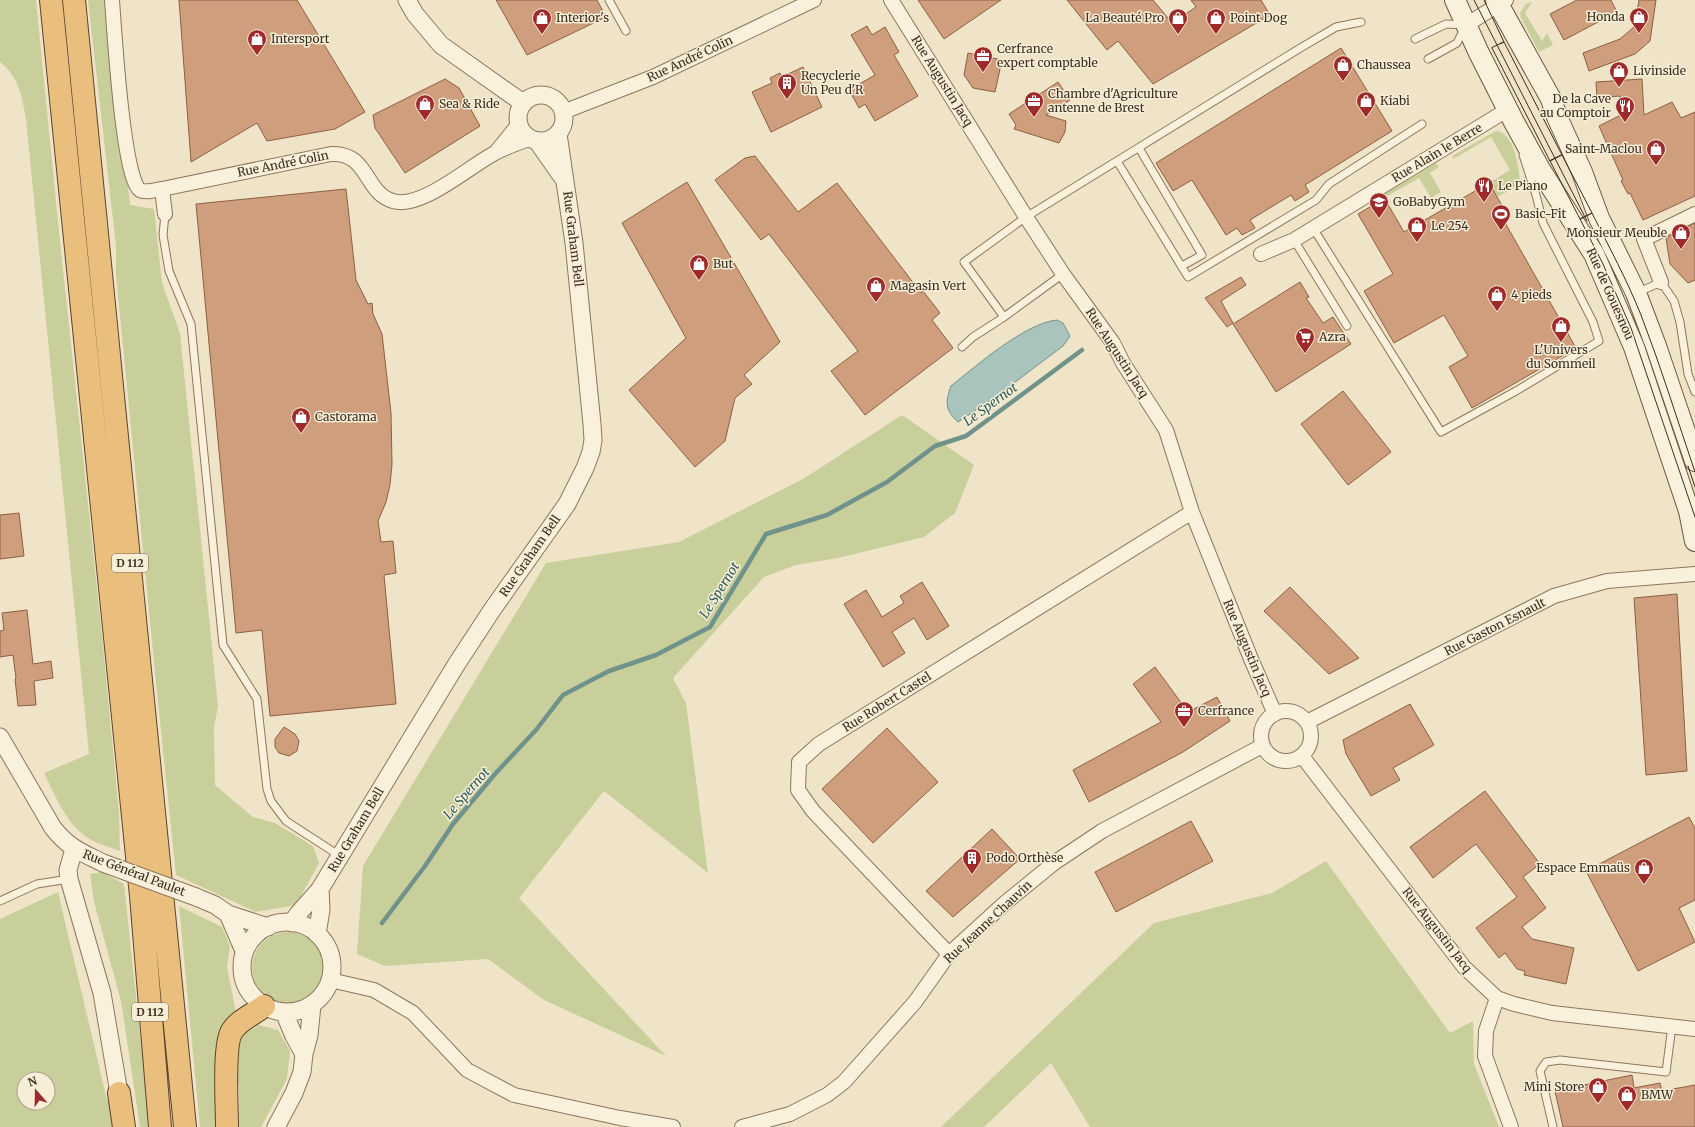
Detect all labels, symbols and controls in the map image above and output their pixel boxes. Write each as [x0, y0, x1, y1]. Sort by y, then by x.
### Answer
shop icon: Honda [1628, 6, 1650, 34]
shop icon: Interior's [531, 7, 553, 35]
shop icon: La Beauté Pro [1167, 7, 1189, 35]
shop icon: Point Dog [1205, 7, 1227, 35]
place label: Honda [1587, 9, 1626, 24]
place label: Interior's [556, 10, 609, 25]
place label: La Beauté Pro [1085, 10, 1164, 25]
place label: Point Dog [1230, 10, 1288, 25]
shop icon: Intersport [246, 28, 268, 56]
place label: Intersport [271, 31, 330, 46]
street label: Rue André Colin [645, 32, 735, 85]
street label: Rue Augustin Jacq [908, 33, 977, 130]
place label: Cerfrance expert comptable [997, 41, 1098, 70]
office icon: Cerfrance expert comptable [972, 45, 994, 73]
shop icon: Chaussea [1332, 54, 1354, 82]
place label: Chaussea [1357, 57, 1412, 72]
shop icon: Livinside [1608, 60, 1630, 88]
place label: Livinside [1633, 63, 1686, 78]
place label: Recyclerie Un Peu d'R [801, 68, 864, 97]
building icon: Recyclerie Un Peu d'R [776, 72, 798, 100]
place label: Chambre d'Agriculture antenne de Brest [1048, 86, 1178, 115]
office icon: Chambre d'Agriculture antenne de Brest [1023, 90, 1045, 118]
shop icon: Kiabi [1355, 90, 1377, 118]
place label: De la Cave au Comptoir [1540, 91, 1612, 120]
shop icon: Sea & Ride [414, 93, 436, 121]
place label: Kiabi [1380, 93, 1410, 108]
restaurant icon: De la Cave au Comptoir [1614, 95, 1636, 123]
place label: Sea & Ride [439, 96, 500, 111]
street label: Rue Alain le Berre [1389, 120, 1485, 185]
shop icon: Saint-Maclou [1645, 138, 1667, 166]
place label: Saint-Maclou [1565, 141, 1642, 156]
street label: Rue André Colin [236, 147, 330, 180]
restaurant icon: Le Piano [1473, 175, 1495, 203]
place label: Le Piano [1498, 178, 1548, 193]
street label: Rue Graham Bell [560, 190, 587, 288]
school or university icon: GoBabyGym [1368, 191, 1390, 219]
place label: GoBabyGym [1393, 194, 1465, 209]
sports icon: Basic-Fit [1490, 203, 1512, 231]
place label: Basic-Fit [1515, 206, 1566, 221]
shop icon: Le 254 [1406, 215, 1428, 243]
place label: Le 254 [1431, 218, 1469, 233]
shop icon: Monsieur Meuble [1670, 222, 1692, 250]
place label: Monsieur Meuble [1566, 225, 1667, 240]
street label: Rue de Gouesnou [1583, 245, 1638, 343]
shop icon: But [688, 253, 710, 281]
place label: But [713, 256, 733, 271]
shop icon: Magasin Vert [865, 275, 887, 303]
place label: Magasin Vert [890, 278, 966, 293]
shop icon: 4 pieds [1486, 284, 1508, 312]
place label: 4 pieds [1511, 287, 1552, 302]
street label: Rue Augustin Jacq [1083, 305, 1153, 401]
shop icon: L'Univers du Sommeil [1550, 315, 1572, 343]
supermarket icon: Azra [1294, 326, 1316, 354]
place label: Azra [1318, 329, 1346, 344]
place label: L'Univers du Sommeil [1526, 342, 1596, 371]
water label: Le Spernot [960, 379, 1021, 430]
shop icon: Castorama [290, 406, 312, 434]
place label: Castorama [315, 409, 377, 424]
street label: Rue Graham Bell [496, 512, 563, 599]
road number: D 112 [112, 554, 148, 572]
water label: Le Spernot [696, 559, 744, 621]
street label: Rue Gaston Esnault [1442, 594, 1548, 659]
street label: Rue Augustin Jacq [1220, 597, 1275, 699]
street label: Rue Robert Castel [840, 668, 934, 735]
office icon: Cerfrance [1173, 700, 1195, 728]
place label: Cerfrance [1198, 703, 1254, 718]
water label: Le Spernot [439, 764, 494, 823]
street label: Rue Graham Bell [324, 784, 387, 875]
street label: Rue Général Paulet [81, 846, 188, 899]
building icon: Podo Orthèse [961, 847, 983, 875]
place label: Podo Orthèse [986, 850, 1063, 865]
shop icon: Espace Emmaüs [1633, 857, 1655, 885]
place label: Espace Emmaüs [1536, 860, 1630, 875]
street label: Rue Jeanne Chauvin [941, 877, 1035, 966]
street label: Rue Augustin Jacq [1399, 884, 1476, 976]
road number: D 112 [132, 1003, 168, 1021]
north arrow [16, 1071, 56, 1111]
text: N [26, 1073, 39, 1090]
shop icon: Mini Store [1587, 1076, 1609, 1104]
place label: Mini Store [1524, 1079, 1584, 1094]
shop icon: BMW [1616, 1084, 1638, 1112]
place label: BMW [1641, 1087, 1674, 1102]

